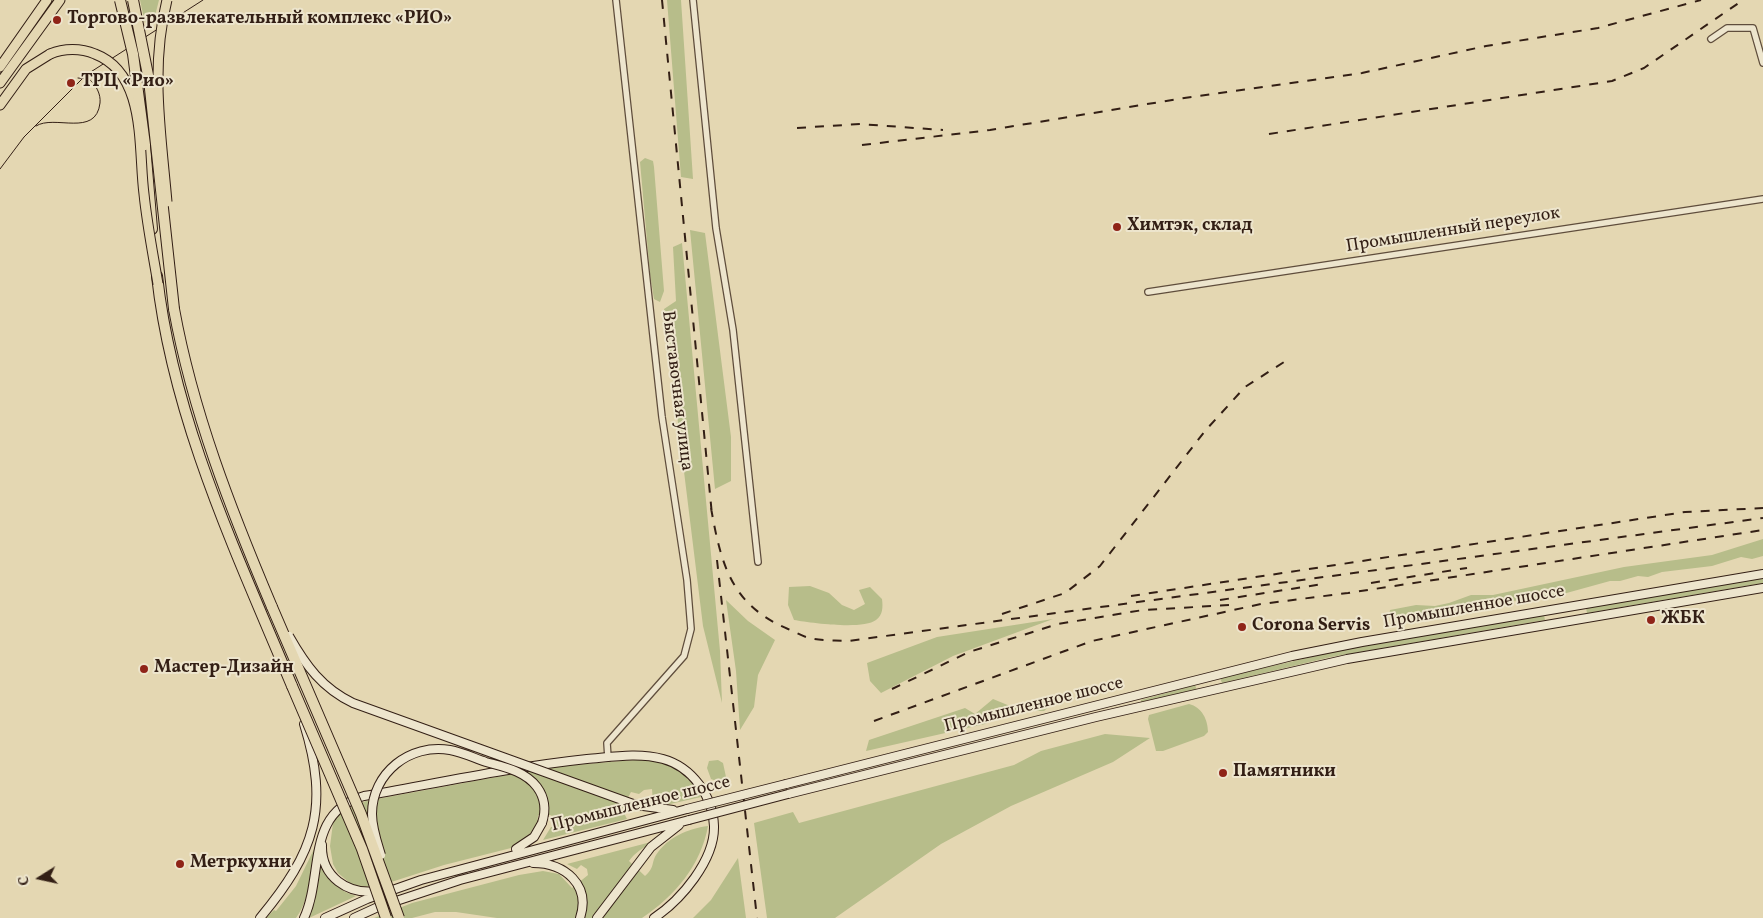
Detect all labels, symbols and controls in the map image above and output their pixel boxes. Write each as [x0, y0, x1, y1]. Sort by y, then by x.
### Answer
place label: Торгово-развлекательный комплекс «РИО» [67, 9, 452, 31]
marker: Торгово-развлекательный комплекс «РИО» [51, 14, 63, 26]
place label: ТРЦ «Рио» [81, 72, 174, 94]
marker: ТРЦ «Рио» [65, 77, 77, 89]
street label: Промышленный переулок [1344, 203, 1562, 259]
place label: Химтэк, склад [1127, 216, 1253, 238]
marker: Химтэк, склад [1111, 221, 1123, 233]
street label: Выставочная улица [655, 310, 697, 472]
street label: Промышленное шоссе [1381, 581, 1567, 635]
place label: ЖБК [1661, 609, 1705, 631]
marker: ЖБК [1645, 614, 1657, 626]
place label: Corona Servis [1252, 616, 1370, 638]
marker: Corona Servis [1236, 621, 1248, 633]
place label: Мастер-Дизайн [154, 658, 294, 680]
marker: Мастер-Дизайн [138, 663, 150, 675]
street label: Промышленное шоссе [942, 673, 1126, 739]
place label: Памятники [1233, 762, 1336, 784]
marker: Памятники [1217, 767, 1229, 779]
street label: Промышленное шоссе [549, 772, 733, 838]
north arrow [15, 853, 65, 903]
place label: Метркухни [190, 853, 291, 875]
marker: Метркухни [174, 858, 186, 870]
text: С [15, 875, 35, 887]

